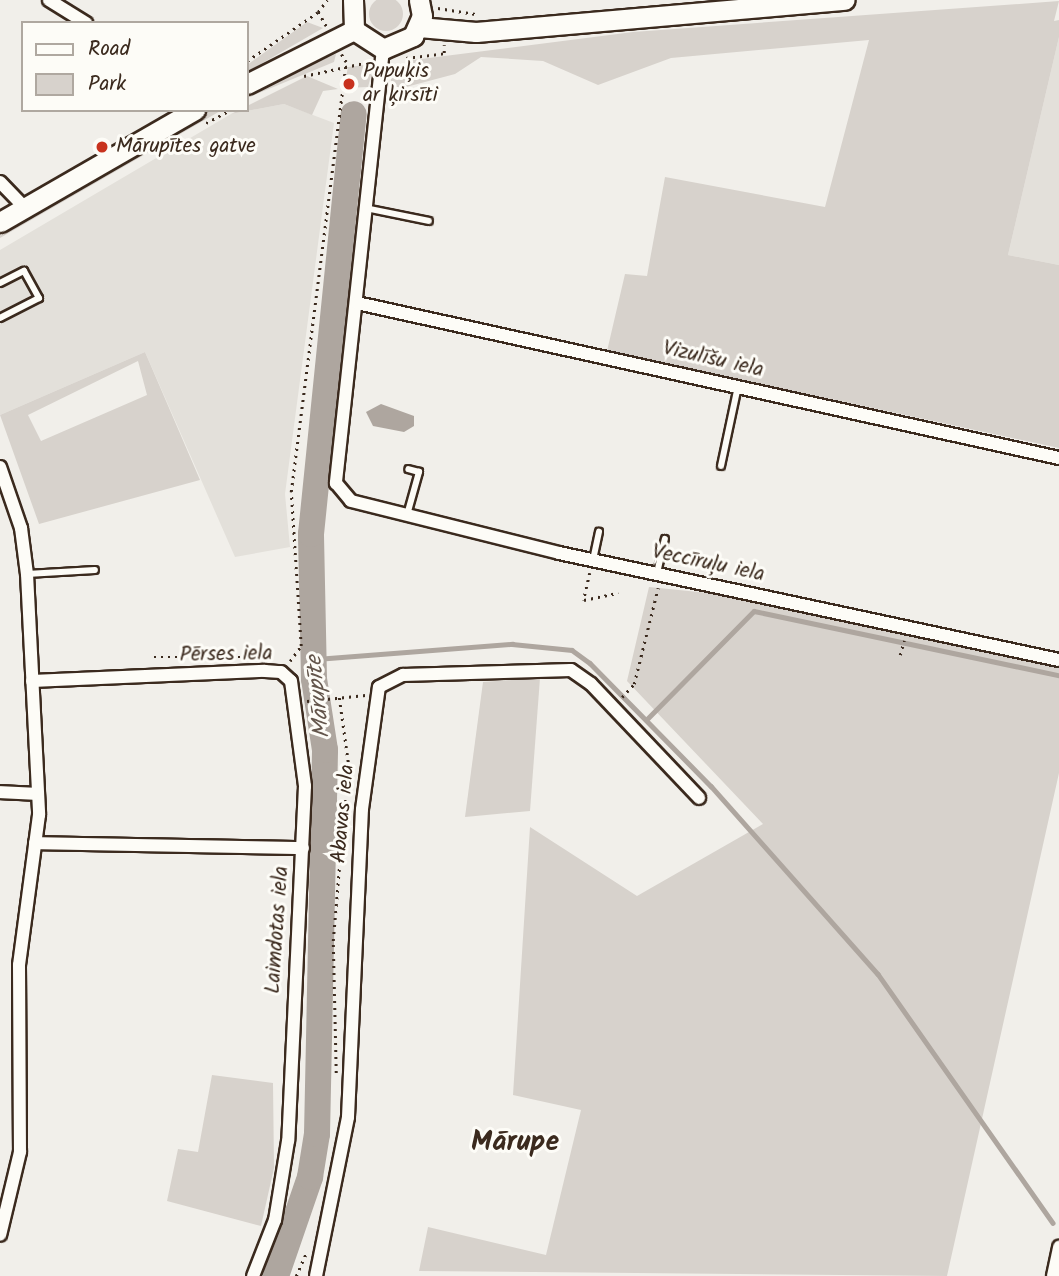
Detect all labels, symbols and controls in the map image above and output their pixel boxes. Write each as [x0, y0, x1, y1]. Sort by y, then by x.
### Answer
legend [21, 21, 248, 112]
text: Road [88, 33, 130, 66]
place label: Pupuķis ar ķirsīti [363, 59, 438, 109]
text: Park [88, 68, 126, 101]
marker: Pupuķis ar ķirsīti [341, 76, 357, 92]
place label: Mārupītes gatve [116, 134, 256, 160]
marker: Mārupītes gatve [94, 139, 110, 155]
street label: Vizulīšu iela [660, 336, 766, 384]
street label: Veccīruļu iela [650, 540, 766, 588]
street label: Pērses iela [179, 642, 273, 668]
water label: Mārupīte [301, 654, 337, 740]
street label: Abavas iela [327, 764, 361, 864]
street label: Laimdotas iela [261, 865, 295, 995]
district label: Mārupe [471, 1126, 559, 1160]

